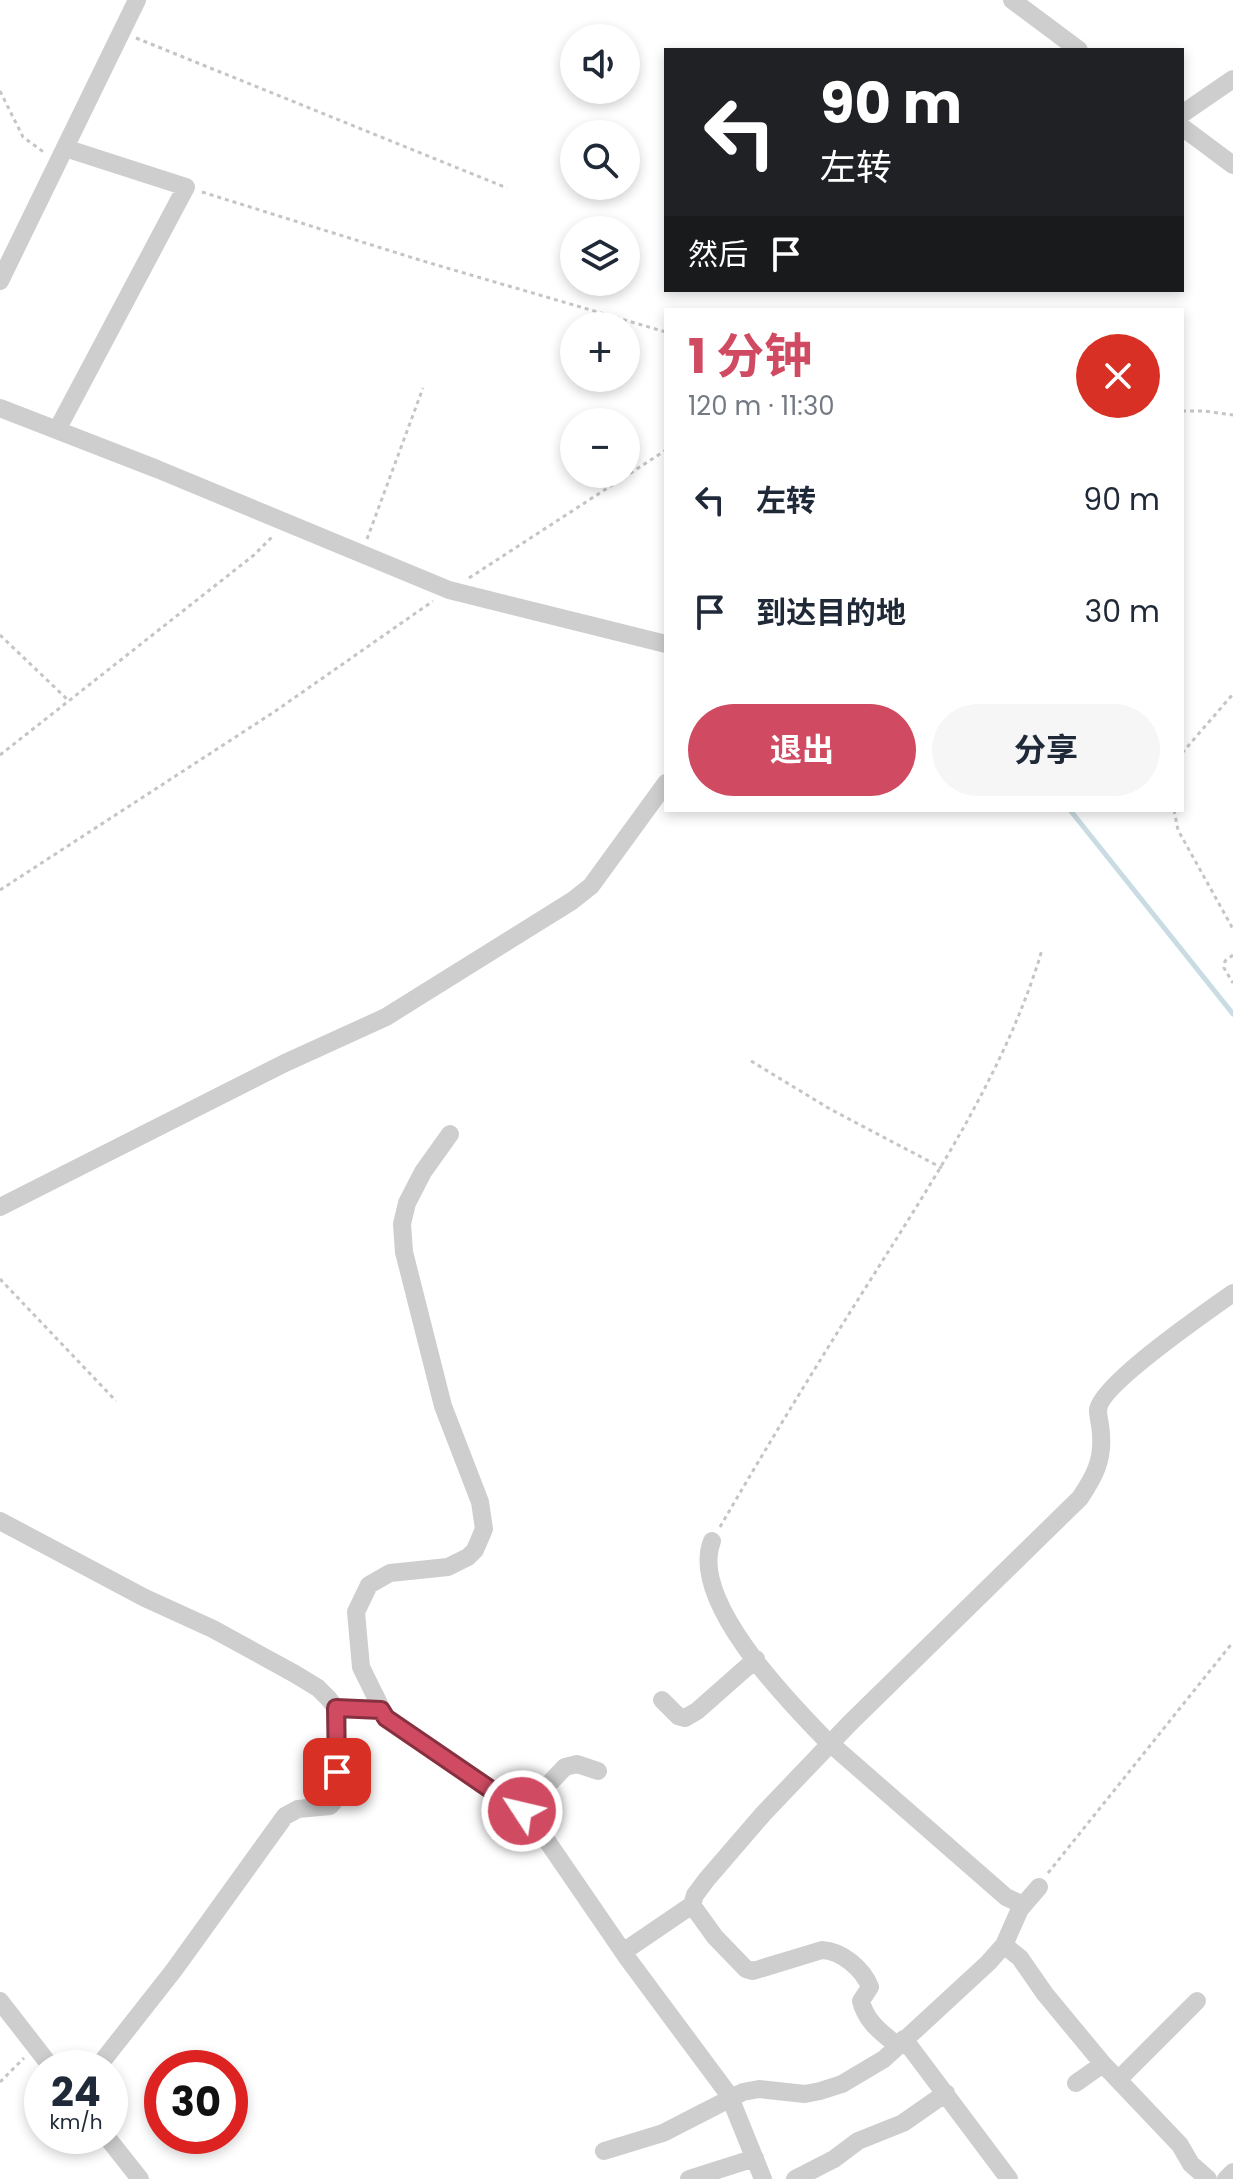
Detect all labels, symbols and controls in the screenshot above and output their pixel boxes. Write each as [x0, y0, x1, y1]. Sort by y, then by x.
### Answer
map controls [560, 24, 640, 488]
button: sound [560, 24, 640, 104]
text: 90 m [820, 64, 962, 143]
icon: left [688, 80, 792, 184]
button: search [560, 120, 640, 200]
text: 左转 [820, 142, 892, 193]
button: layers [560, 216, 640, 296]
icon: arrive [764, 232, 808, 276]
text: 然后 [688, 233, 748, 276]
button: + [560, 312, 640, 392]
text: 1 分钟 [688, 323, 812, 390]
button: close [1076, 334, 1160, 418]
text: 120 m · 11:30 [688, 388, 835, 424]
button: − [560, 408, 640, 488]
icon: left [688, 478, 732, 522]
text: 90 m [1083, 478, 1160, 521]
text: 左转 [756, 479, 816, 522]
icon: arrive [688, 590, 732, 634]
text: 30 m [1085, 590, 1160, 633]
text: 到达目的地 [756, 591, 906, 634]
button: 退出 [688, 704, 916, 796]
button: 分享 [932, 704, 1160, 796]
pin [303, 1738, 371, 1806]
icon: arrive [315, 1750, 359, 1794]
position arrow [480, 1769, 564, 1853]
speed limit sign: 30 [144, 2050, 248, 2154]
text: 24 [51, 2064, 101, 2120]
text: km/h [49, 2108, 103, 2136]

